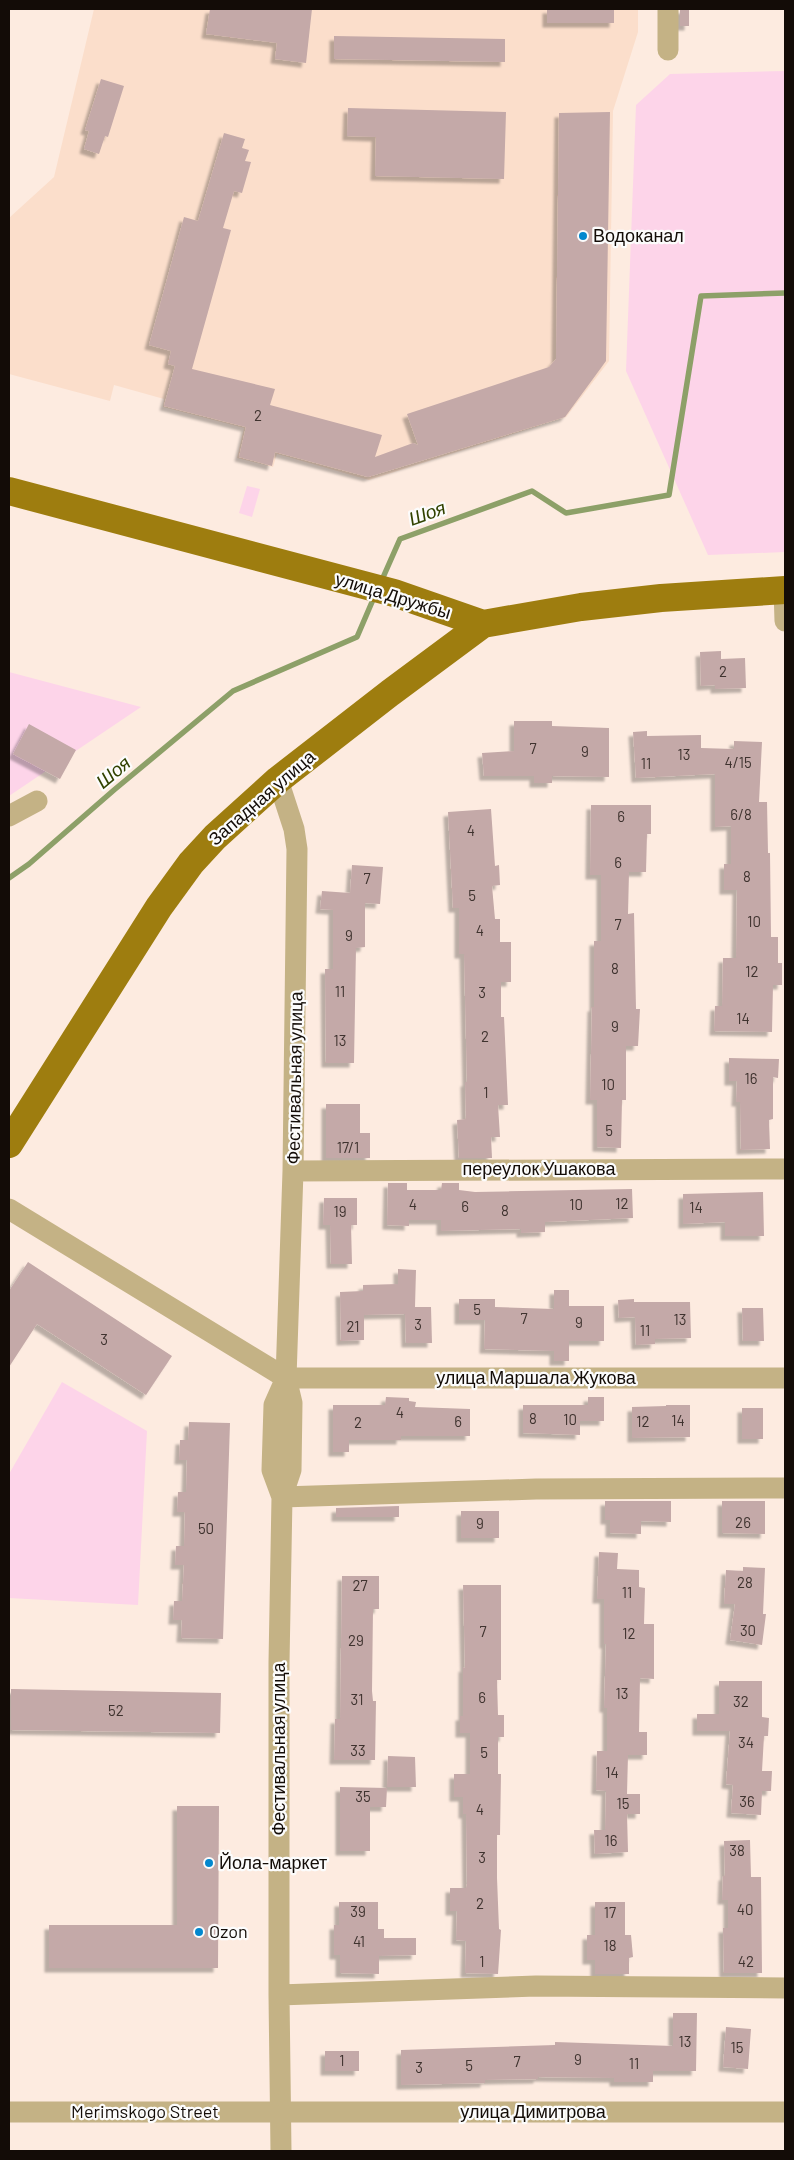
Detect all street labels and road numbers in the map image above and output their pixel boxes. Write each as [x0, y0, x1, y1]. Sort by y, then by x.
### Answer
street label: улица Дружбы [333, 567, 454, 623]
street label: Западная улица [204, 744, 320, 849]
street label: Фестивальная улица [281, 990, 307, 1165]
street label: переулок Ушакова [463, 1157, 616, 1179]
street label: улица Маршала Жукова [436, 1366, 637, 1388]
street label: Фестивальная улица [267, 1661, 289, 1836]
street label: Merimskogo Street [71, 2100, 219, 2122]
street label: улица Димитрова [460, 2100, 607, 2122]

